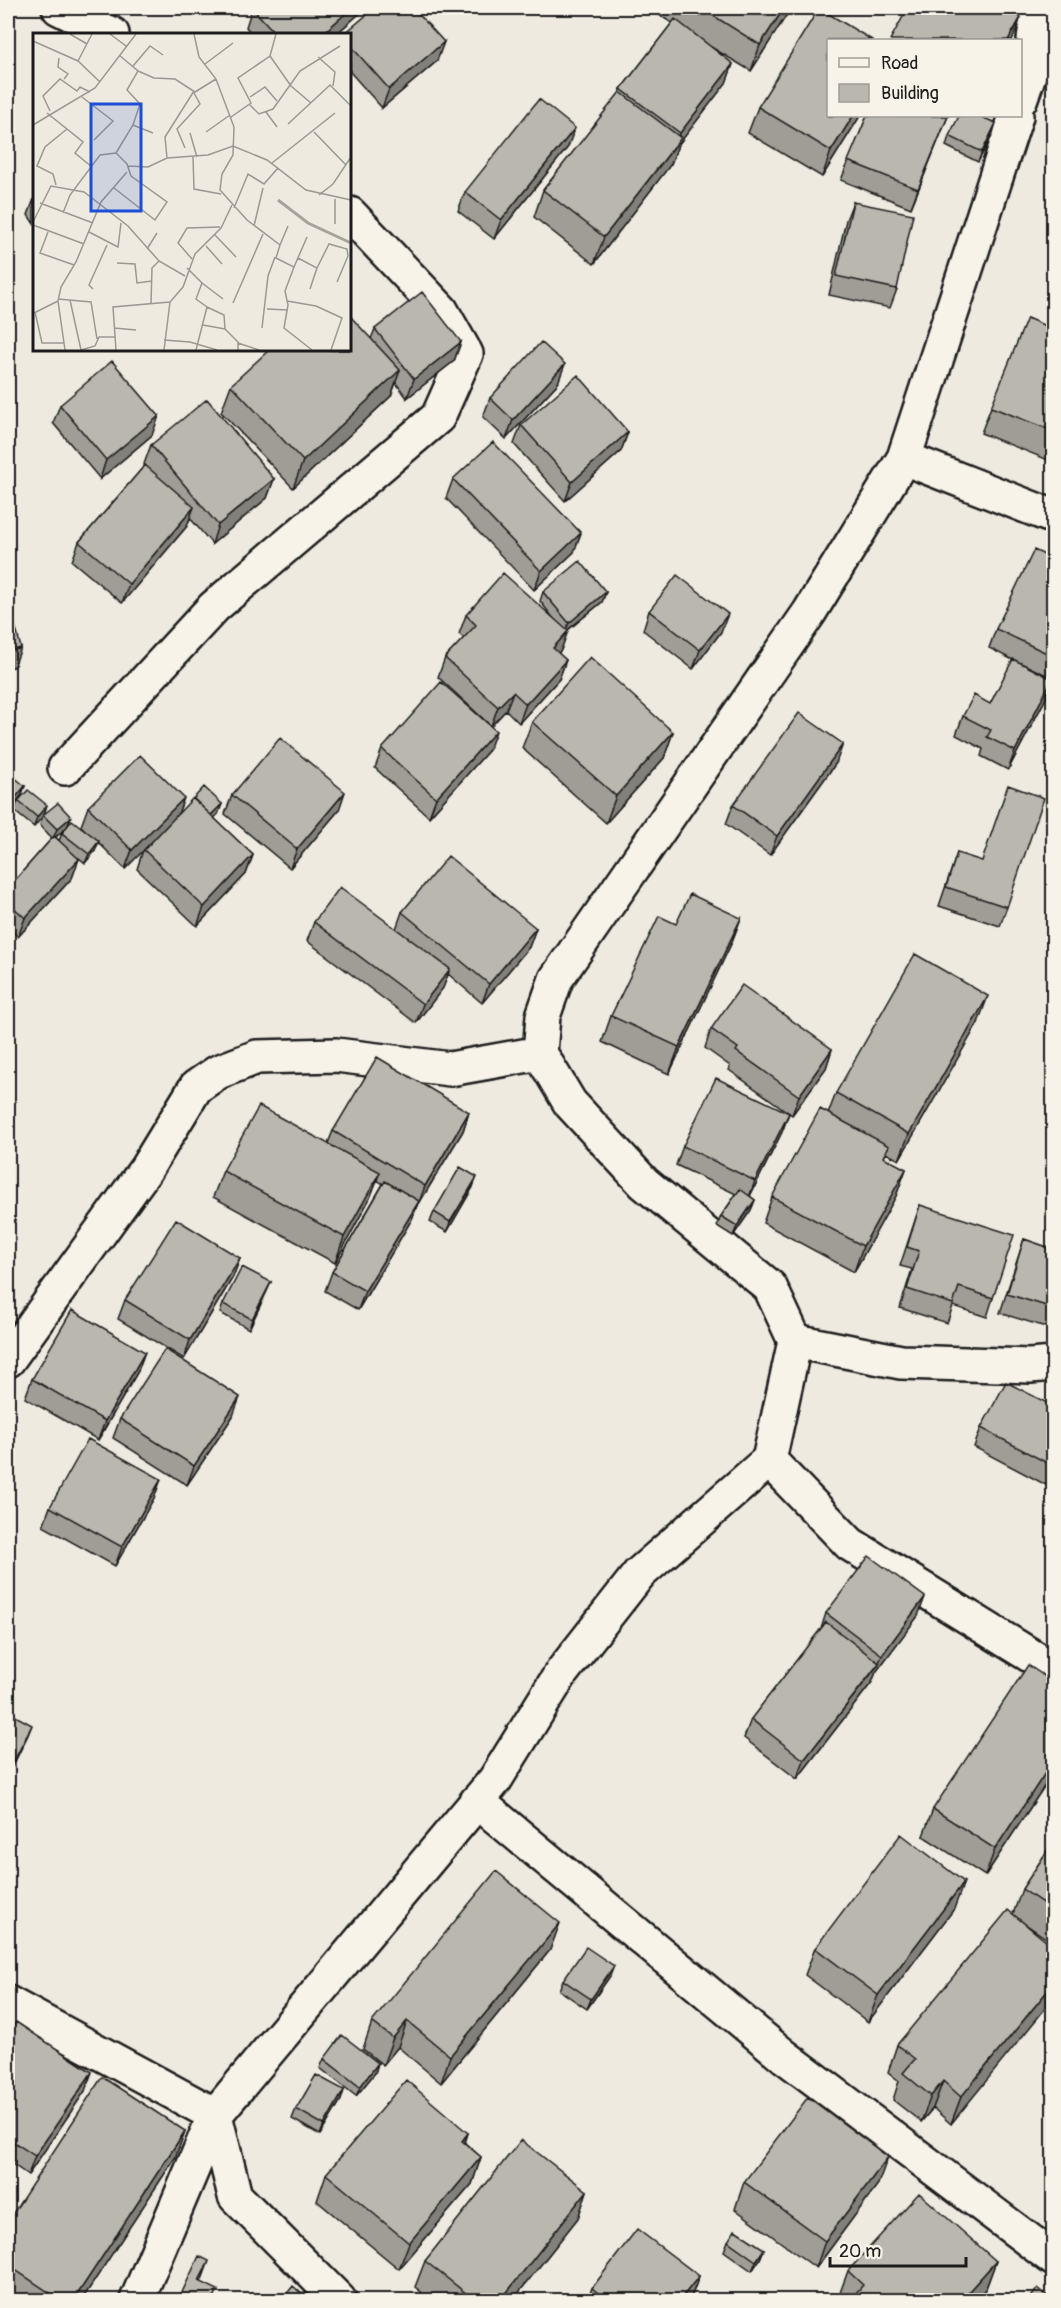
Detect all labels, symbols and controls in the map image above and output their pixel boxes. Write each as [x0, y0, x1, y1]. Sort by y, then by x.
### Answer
inset map [33, 33, 351, 351]
legend [827, 39, 1022, 117]
text: Road [881, 52, 918, 75]
text: Building [881, 82, 939, 105]
scale bar [830, 2230, 966, 2268]
text: 20 m [839, 2240, 881, 2263]

